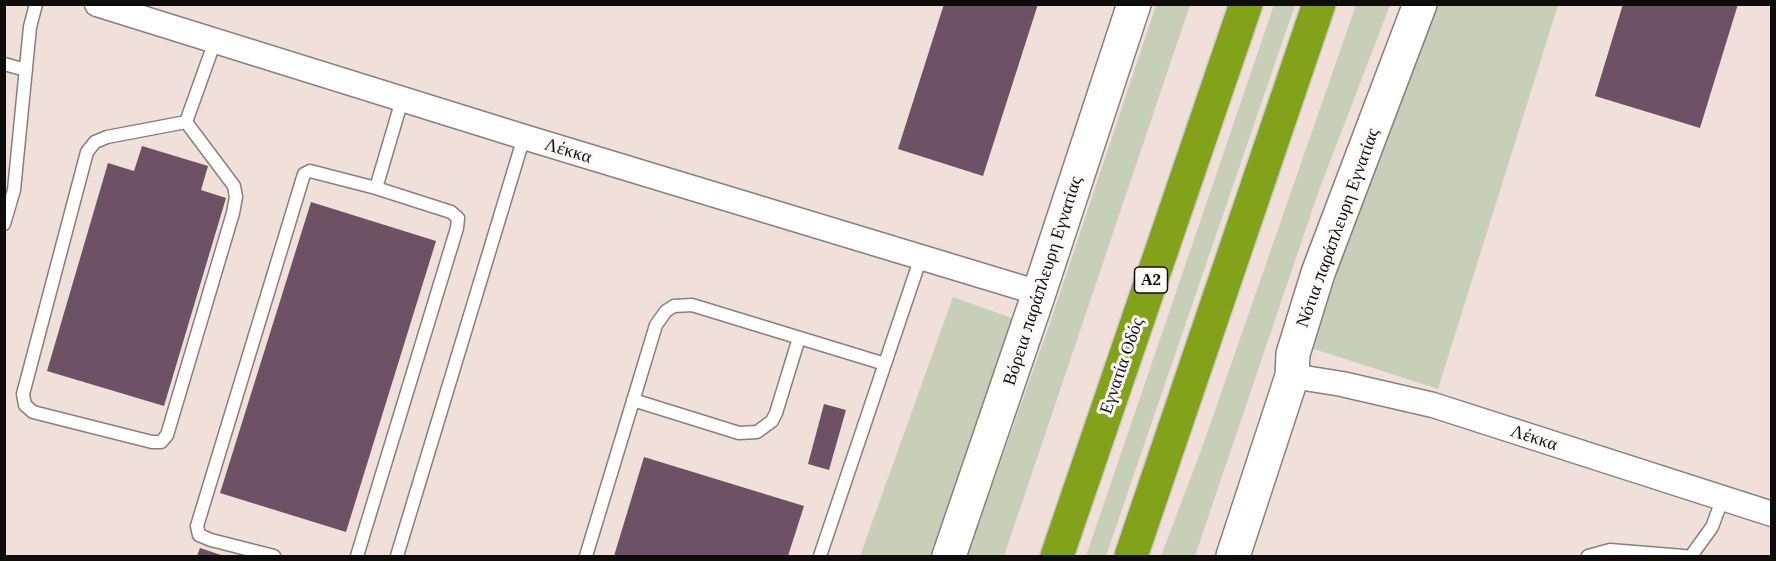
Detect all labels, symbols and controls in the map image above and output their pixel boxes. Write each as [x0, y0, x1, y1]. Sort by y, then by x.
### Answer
street label: Νότια παράπλευρη Εγνατίας [1292, 125, 1384, 331]
street label: Λέκκα [542, 134, 594, 168]
street label: Βόρεια παράπλευρη Εγνατίας [999, 174, 1087, 388]
road number: Α2 [1134, 267, 1168, 293]
street label: Εγνατία Οδός [1095, 315, 1149, 417]
street label: Λέκκα [1508, 420, 1560, 456]

